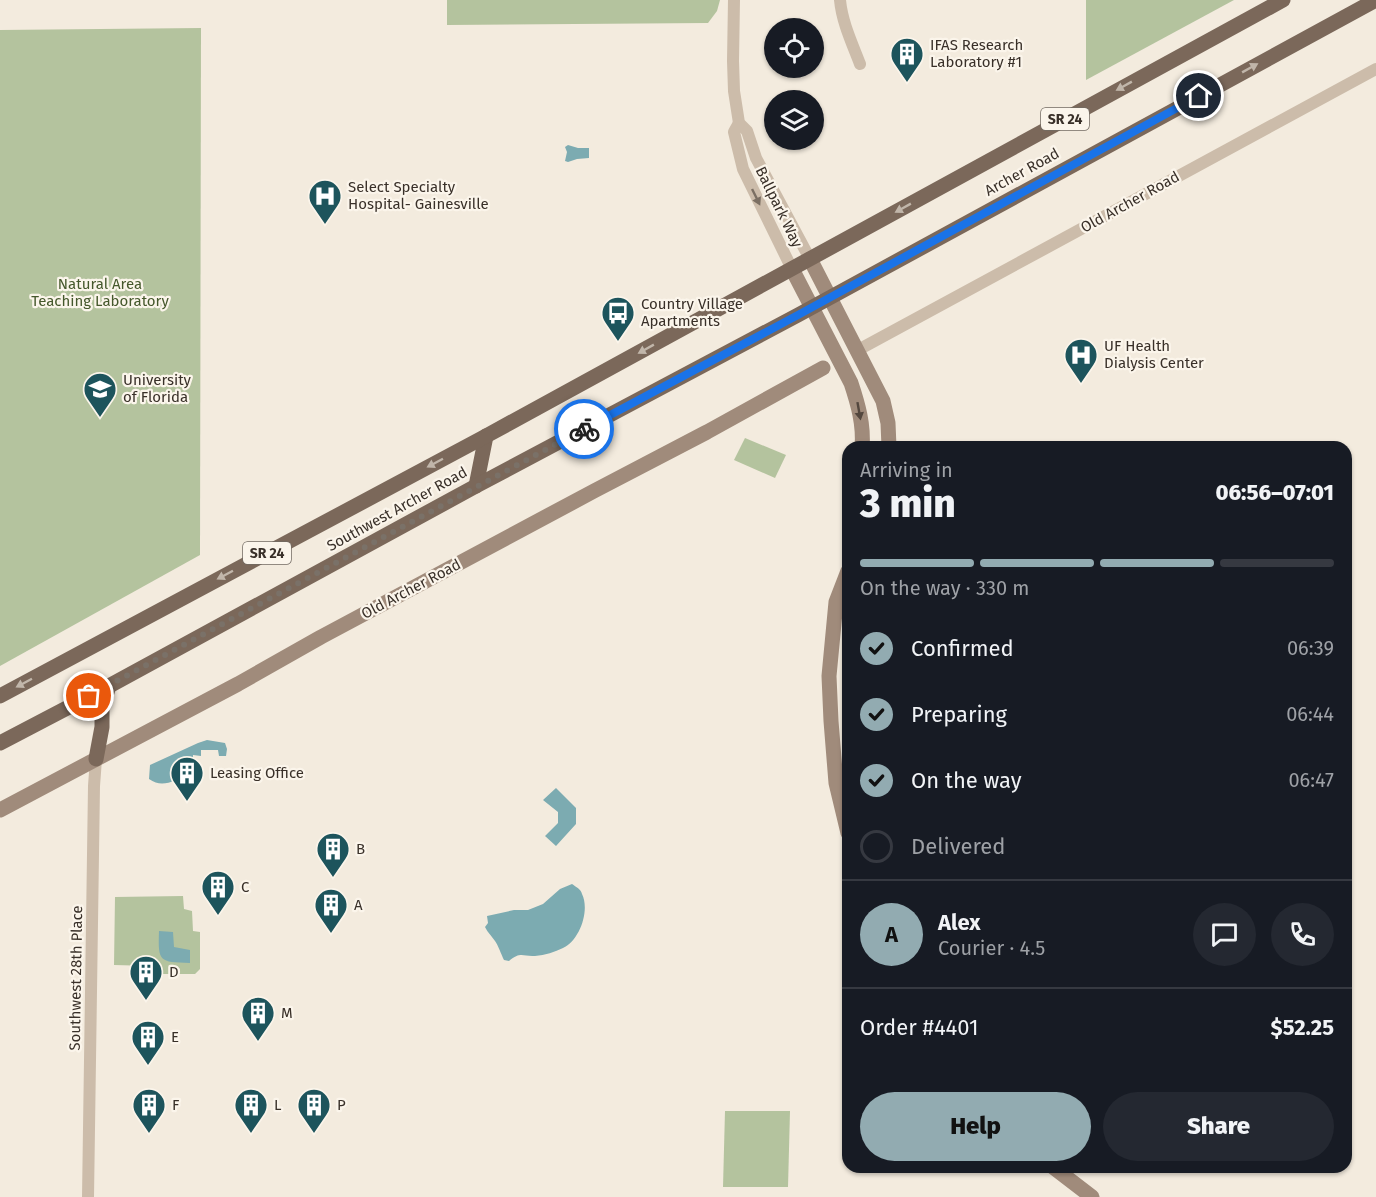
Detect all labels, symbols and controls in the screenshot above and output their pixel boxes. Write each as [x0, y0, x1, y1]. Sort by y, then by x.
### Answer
map controls [764, 18, 824, 150]
button: locate [764, 18, 824, 78]
building icon: IFAS Research Laboratory #1 [889, 36, 925, 83]
place label: IFAS Research Laboratory #1 [930, 36, 1023, 71]
one-way arrow [1242, 63, 1259, 73]
pin [1173, 70, 1224, 121]
icon: home [1182, 79, 1215, 112]
one-way arrow [1116, 81, 1133, 91]
button: layers [764, 90, 824, 150]
road number: SR 24 [1041, 108, 1089, 130]
street label: Archer Road [982, 144, 1062, 200]
street label: Ballpark Way [752, 164, 807, 251]
street label: Old Archer Road [1077, 167, 1183, 237]
hospital icon: Select Specialty Hospital- Gainesville [307, 178, 343, 225]
place label: Select Specialty Hospital- Gainesville [348, 178, 489, 213]
one-way arrow [751, 188, 761, 206]
one-way arrow [894, 203, 911, 213]
park label: Natural Area Teaching Laboratory [31, 275, 169, 310]
bus stop icon: Country Village Apartments [600, 295, 636, 342]
place label: Country Village Apartments [641, 295, 743, 330]
hospital icon: UF Health Dialysis Center [1063, 337, 1099, 384]
place label: UF Health Dialysis Center [1104, 337, 1204, 372]
one-way arrow [637, 344, 654, 354]
school or university icon: University of Florida [82, 371, 118, 418]
place label: University of Florida [123, 371, 192, 406]
courier [554, 399, 614, 459]
one-way arrow [855, 402, 864, 421]
icon: bike [568, 413, 601, 446]
text: Arriving in [860, 458, 953, 482]
one-way arrow [426, 459, 443, 468]
street label: Southwest Archer Road [324, 463, 470, 555]
text: 06:56–07:01 [1215, 479, 1334, 506]
text: 3 min [860, 481, 956, 527]
road number: SR 24 [243, 542, 291, 564]
street label: Old Archer Road [358, 555, 464, 623]
one-way arrow [217, 570, 234, 580]
text: On the way · 330 m [860, 576, 1029, 600]
icon: check [860, 632, 893, 665]
text: Confirmed [911, 635, 1014, 662]
text: 06:39 [1287, 636, 1334, 660]
pin [63, 670, 114, 721]
one-way arrow [15, 678, 32, 688]
icon: bag [72, 679, 105, 712]
icon: check [860, 698, 893, 731]
text: Preparing [911, 701, 1007, 728]
text: 06:44 [1286, 702, 1334, 726]
building icon: Leasing Office [169, 755, 205, 802]
place label: Leasing Office [210, 764, 304, 782]
icon: check [860, 764, 893, 797]
text: On the way [911, 767, 1022, 794]
text: 06:47 [1288, 768, 1334, 792]
building icon: B [315, 831, 351, 878]
text: Delivered [911, 833, 1006, 860]
place label: B [356, 840, 365, 858]
building icon: C [200, 869, 236, 916]
place label: C [241, 878, 250, 896]
building icon: A [313, 887, 349, 934]
place label: A [354, 896, 363, 914]
button: chat [1193, 903, 1256, 966]
button: phone [1271, 903, 1334, 966]
street label: Southwest 28th Place [66, 905, 86, 1051]
text: Alex [938, 909, 981, 936]
text: A [885, 921, 898, 948]
text: Courier · 4.5 [938, 936, 1045, 960]
building icon: D [128, 954, 164, 1001]
place label: D [169, 963, 179, 981]
building icon: M [240, 995, 276, 1042]
place label: M [281, 1004, 293, 1022]
text: Order #4401 [860, 1014, 979, 1041]
text: $52.25 [1271, 1014, 1334, 1041]
building icon: E [130, 1019, 166, 1066]
place label: E [171, 1028, 179, 1046]
building icon: F [131, 1087, 167, 1134]
building icon: L [233, 1087, 269, 1134]
building icon: P [296, 1087, 332, 1134]
button: Help [860, 1092, 1091, 1161]
button: Share [1103, 1092, 1334, 1161]
place label: F [172, 1096, 179, 1114]
place label: L [274, 1096, 282, 1114]
place label: P [337, 1096, 346, 1114]

